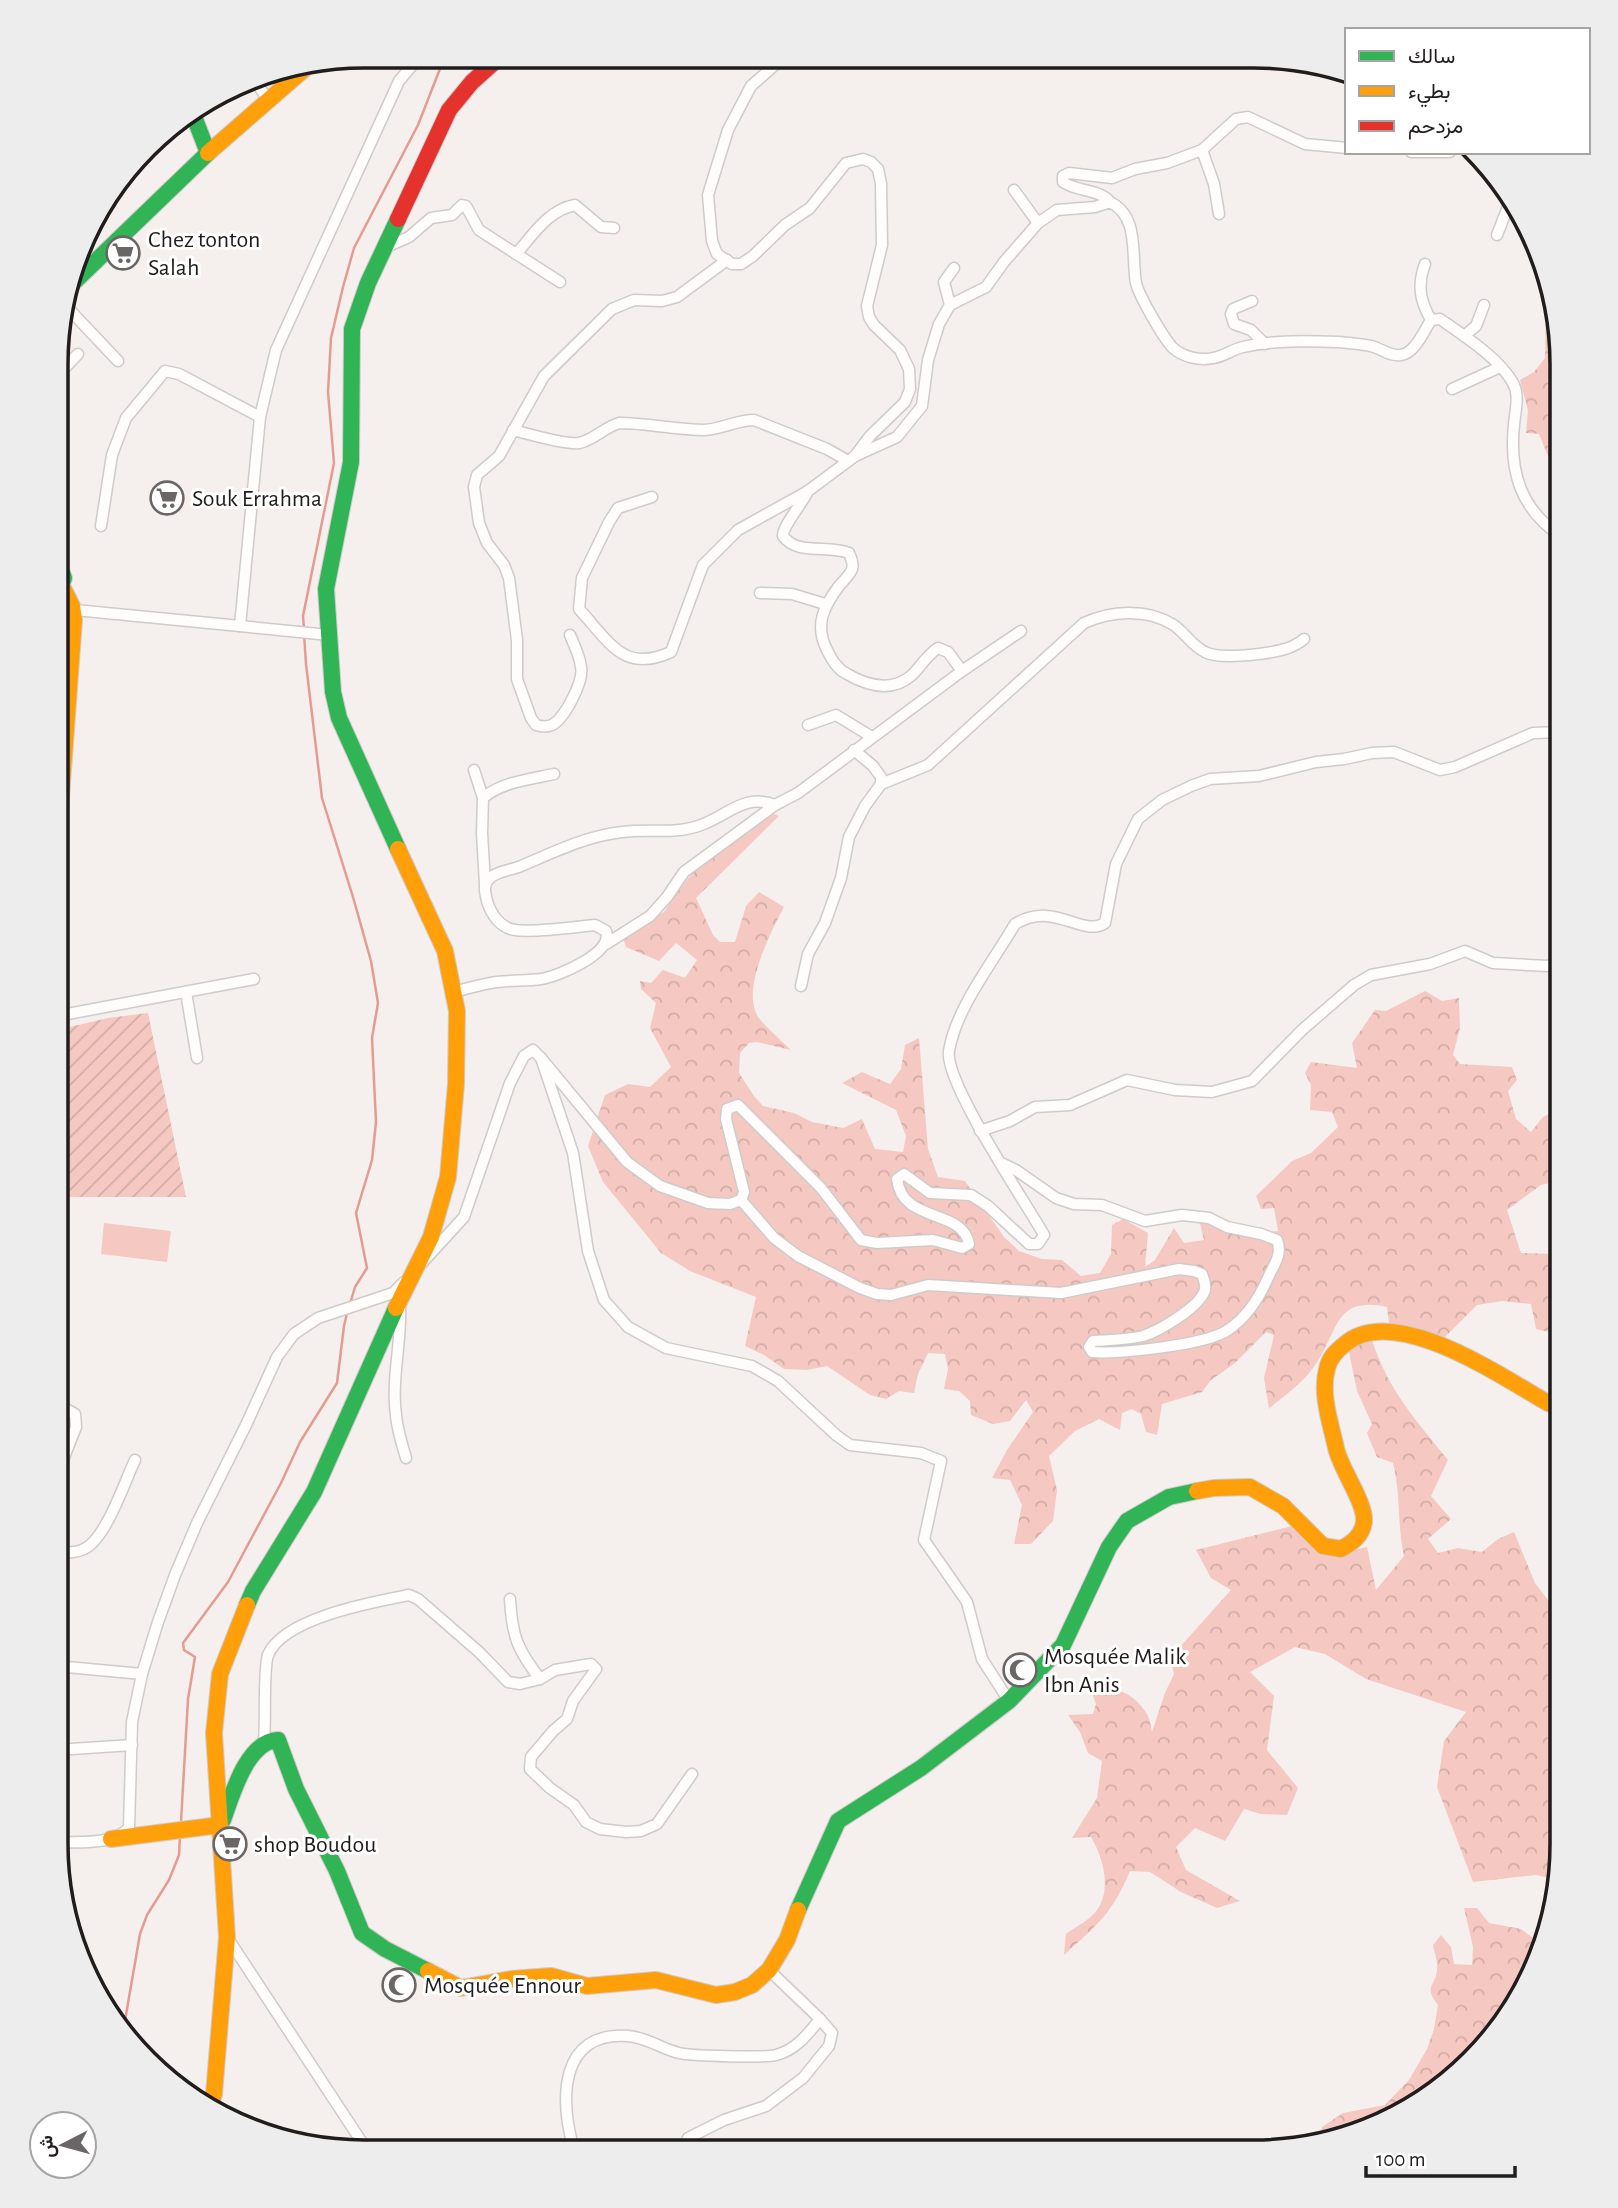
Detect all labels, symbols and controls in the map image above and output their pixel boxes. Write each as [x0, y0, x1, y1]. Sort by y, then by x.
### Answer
legend [1345, 28, 1590, 154]
text: سالك [1408, 46, 1455, 67]
text: بطيء [1408, 81, 1451, 108]
text: مزدحم [1408, 116, 1463, 140]
place label: Chez tonton Salah [148, 228, 260, 280]
supermarket icon: Chez tonton Salah [104, 234, 142, 272]
supermarket icon: Souk Errahma [148, 479, 186, 517]
place label: Souk Errahma [192, 487, 322, 511]
place label: Mosquée Malik Ibn Anis [1044, 1645, 1186, 1697]
mosque icon: Mosquée Malik Ibn Anis [1001, 1651, 1039, 1689]
supermarket icon: shop Boudou [211, 1825, 249, 1863]
place label: shop Boudou [254, 1833, 376, 1857]
mosque icon: Mosquée Ennour [380, 1966, 418, 2004]
place label: Mosquée Ennour [424, 1974, 581, 1998]
north arrow [28, 2110, 98, 2180]
text: ش [37, 2134, 59, 2159]
scale bar [1366, 2134, 1515, 2178]
text: 100 m [1376, 2149, 1426, 2170]

